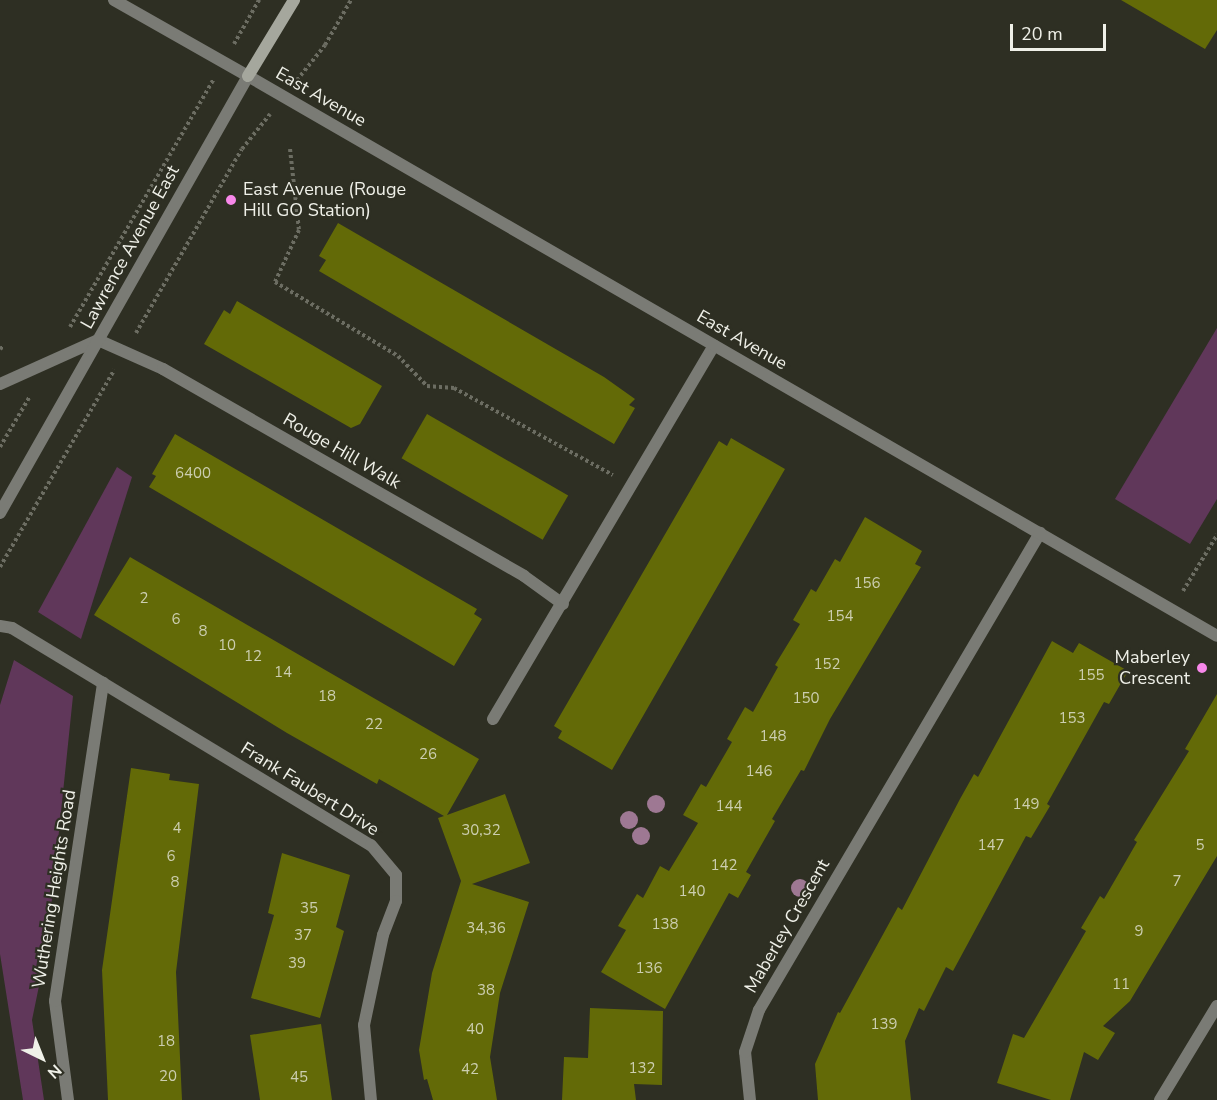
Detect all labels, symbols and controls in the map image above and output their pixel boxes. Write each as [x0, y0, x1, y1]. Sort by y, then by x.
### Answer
scale bar [1013, 12, 1109, 50]
text: 20 m [1021, 22, 1063, 46]
street label: East Avenue [272, 62, 370, 132]
street label: Lawrence Avenue East [76, 162, 184, 332]
place label: East Avenue (Rouge Hill GO Station) [243, 179, 406, 222]
marker: East Avenue (Rouge Hill GO Station) [224, 193, 238, 207]
street label: East Avenue [693, 305, 791, 375]
street label: Rouge Hill Walk [279, 409, 405, 493]
house number: 6400 [175, 465, 211, 483]
house number: 156 [854, 575, 880, 593]
house number: 2 [140, 590, 148, 608]
house number: 154 [827, 608, 853, 626]
house number: 6 [172, 611, 180, 629]
house number: 8 [199, 623, 207, 641]
house number: 10 [218, 637, 236, 655]
place label: Maberley Crescent [1115, 647, 1190, 690]
house number: 12 [244, 648, 262, 666]
house number: 152 [814, 656, 840, 674]
marker: Maberley Crescent [1195, 661, 1209, 675]
house number: 14 [274, 664, 292, 682]
house number: 155 [1078, 667, 1104, 685]
house number: 18 [318, 688, 336, 706]
house number: 150 [793, 690, 819, 708]
house number: 153 [1059, 710, 1085, 728]
house number: 22 [365, 716, 383, 734]
house number: 148 [760, 728, 786, 746]
street label: Frank Faubert Drive [237, 738, 383, 840]
house number: 26 [419, 746, 437, 764]
house number: 146 [746, 763, 772, 781]
street label: Wuthering Heights Road [28, 788, 80, 990]
house number: 149 [1013, 796, 1039, 814]
house number: 144 [716, 798, 742, 816]
house number: 4 [173, 820, 181, 838]
house number: 30,32 [461, 822, 501, 840]
house number: 147 [978, 837, 1004, 855]
house number: 5 [1196, 837, 1204, 855]
house number: 6 [167, 848, 175, 866]
street label: Maberley Crescent [740, 855, 834, 997]
house number: 142 [711, 857, 737, 875]
house number: 7 [1173, 873, 1181, 891]
house number: 8 [171, 874, 179, 892]
house number: 140 [679, 883, 705, 901]
house number: 35 [300, 900, 318, 918]
house number: 138 [652, 916, 678, 934]
house number: 34,36 [466, 920, 506, 938]
house number: 9 [1135, 923, 1143, 941]
house number: 37 [294, 927, 312, 945]
house number: 39 [288, 955, 306, 973]
house number: 136 [636, 960, 662, 978]
house number: 11 [1112, 976, 1130, 994]
house number: 38 [477, 982, 495, 1000]
house number: 139 [871, 1016, 897, 1034]
house number: 40 [466, 1021, 484, 1039]
north arrow [12, 1028, 72, 1088]
house number: 18 [157, 1033, 175, 1051]
text: N [42, 1059, 66, 1083]
house number: 132 [629, 1060, 655, 1078]
house number: 42 [461, 1061, 479, 1079]
house number: 20 [159, 1068, 177, 1086]
house number: 45 [290, 1069, 308, 1087]

